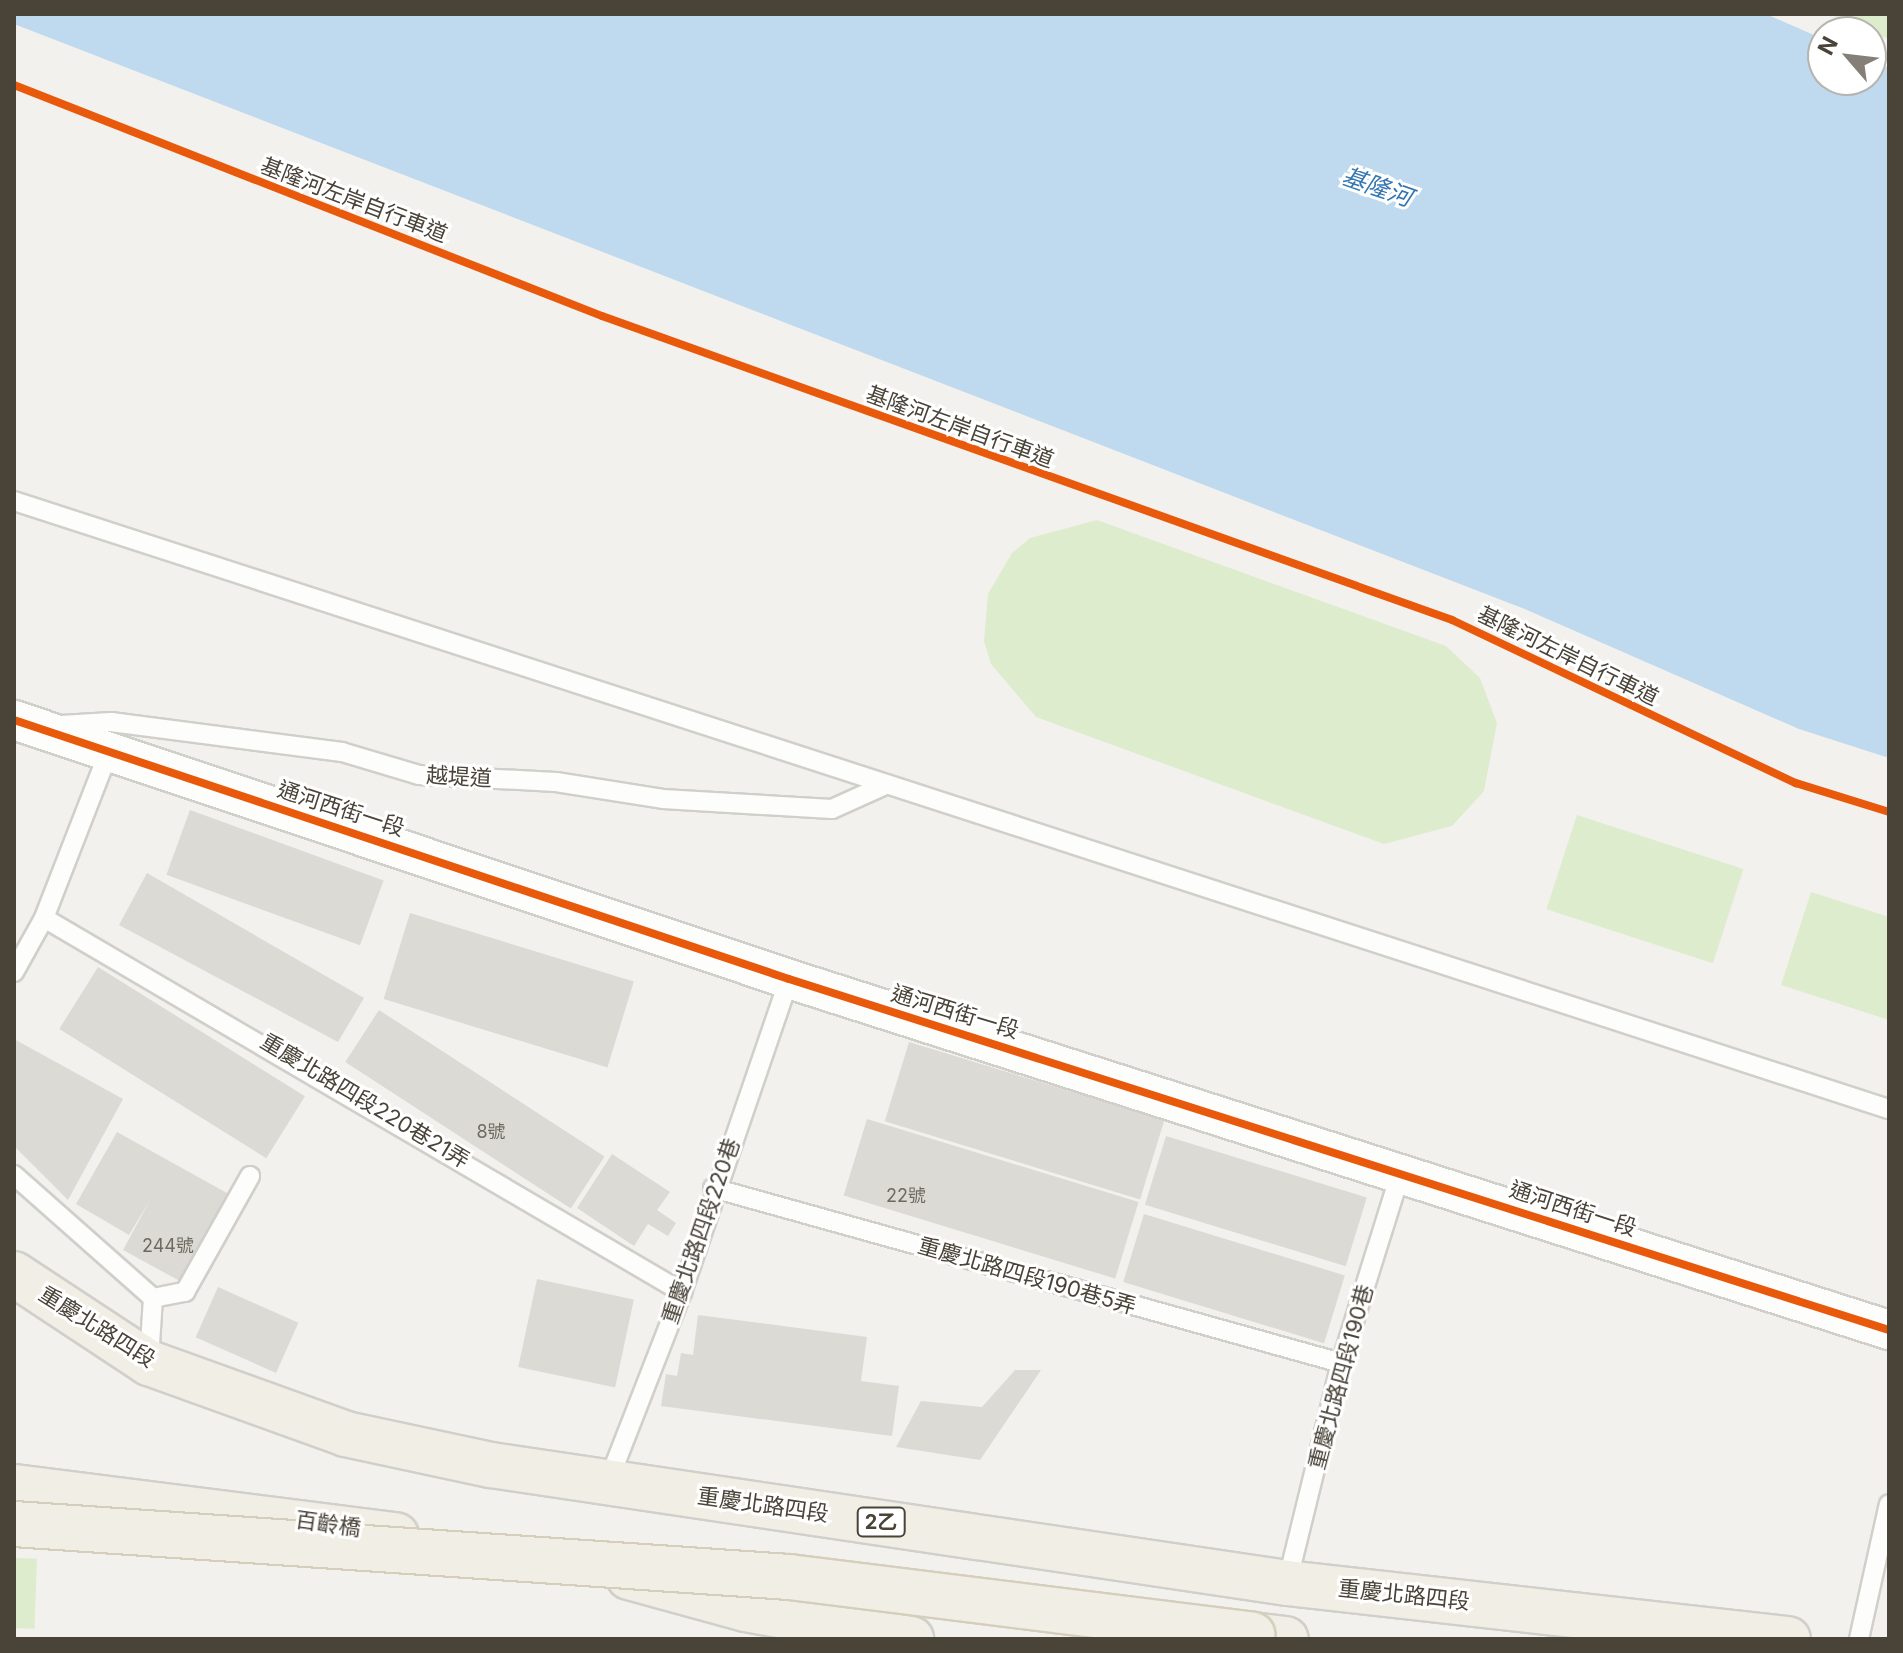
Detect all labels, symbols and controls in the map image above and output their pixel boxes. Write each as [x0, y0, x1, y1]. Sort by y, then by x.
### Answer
north arrow [1807, 16, 1887, 96]
text: N [1812, 32, 1843, 59]
street label: 基隆河左岸自行車道 [257, 152, 451, 248]
water label: 基隆河 [1338, 162, 1416, 212]
street label: 基隆河左岸自行車道 [862, 381, 1058, 473]
street label: 基隆河左岸自行車道 [1473, 601, 1663, 711]
street label: 越堤道 [425, 762, 493, 792]
street label: 通河西街一段 [274, 776, 408, 842]
street label: 通河西街一段 [888, 980, 1022, 1044]
street label: 重慶北路四段220巷21弄 [256, 1028, 474, 1174]
house number: 8號 [476, 1121, 506, 1143]
street label: 重慶北路四段220巷 [657, 1135, 745, 1327]
street label: 通河西街一段 [1506, 1176, 1640, 1242]
house number: 22號 [886, 1185, 926, 1207]
street label: 重慶北路四段190巷5弄 [915, 1232, 1139, 1320]
house number: 244號 [142, 1235, 194, 1257]
street label: 重慶北路四段 [34, 1281, 160, 1373]
street label: 重慶北路四段190巷 [1304, 1282, 1378, 1472]
street label: 重慶北路四段 [696, 1483, 830, 1527]
street label: 百齡橋 [293, 1506, 363, 1542]
road number: 2乙 [855, 1506, 907, 1538]
street label: 重慶北路四段 [1337, 1575, 1471, 1615]

